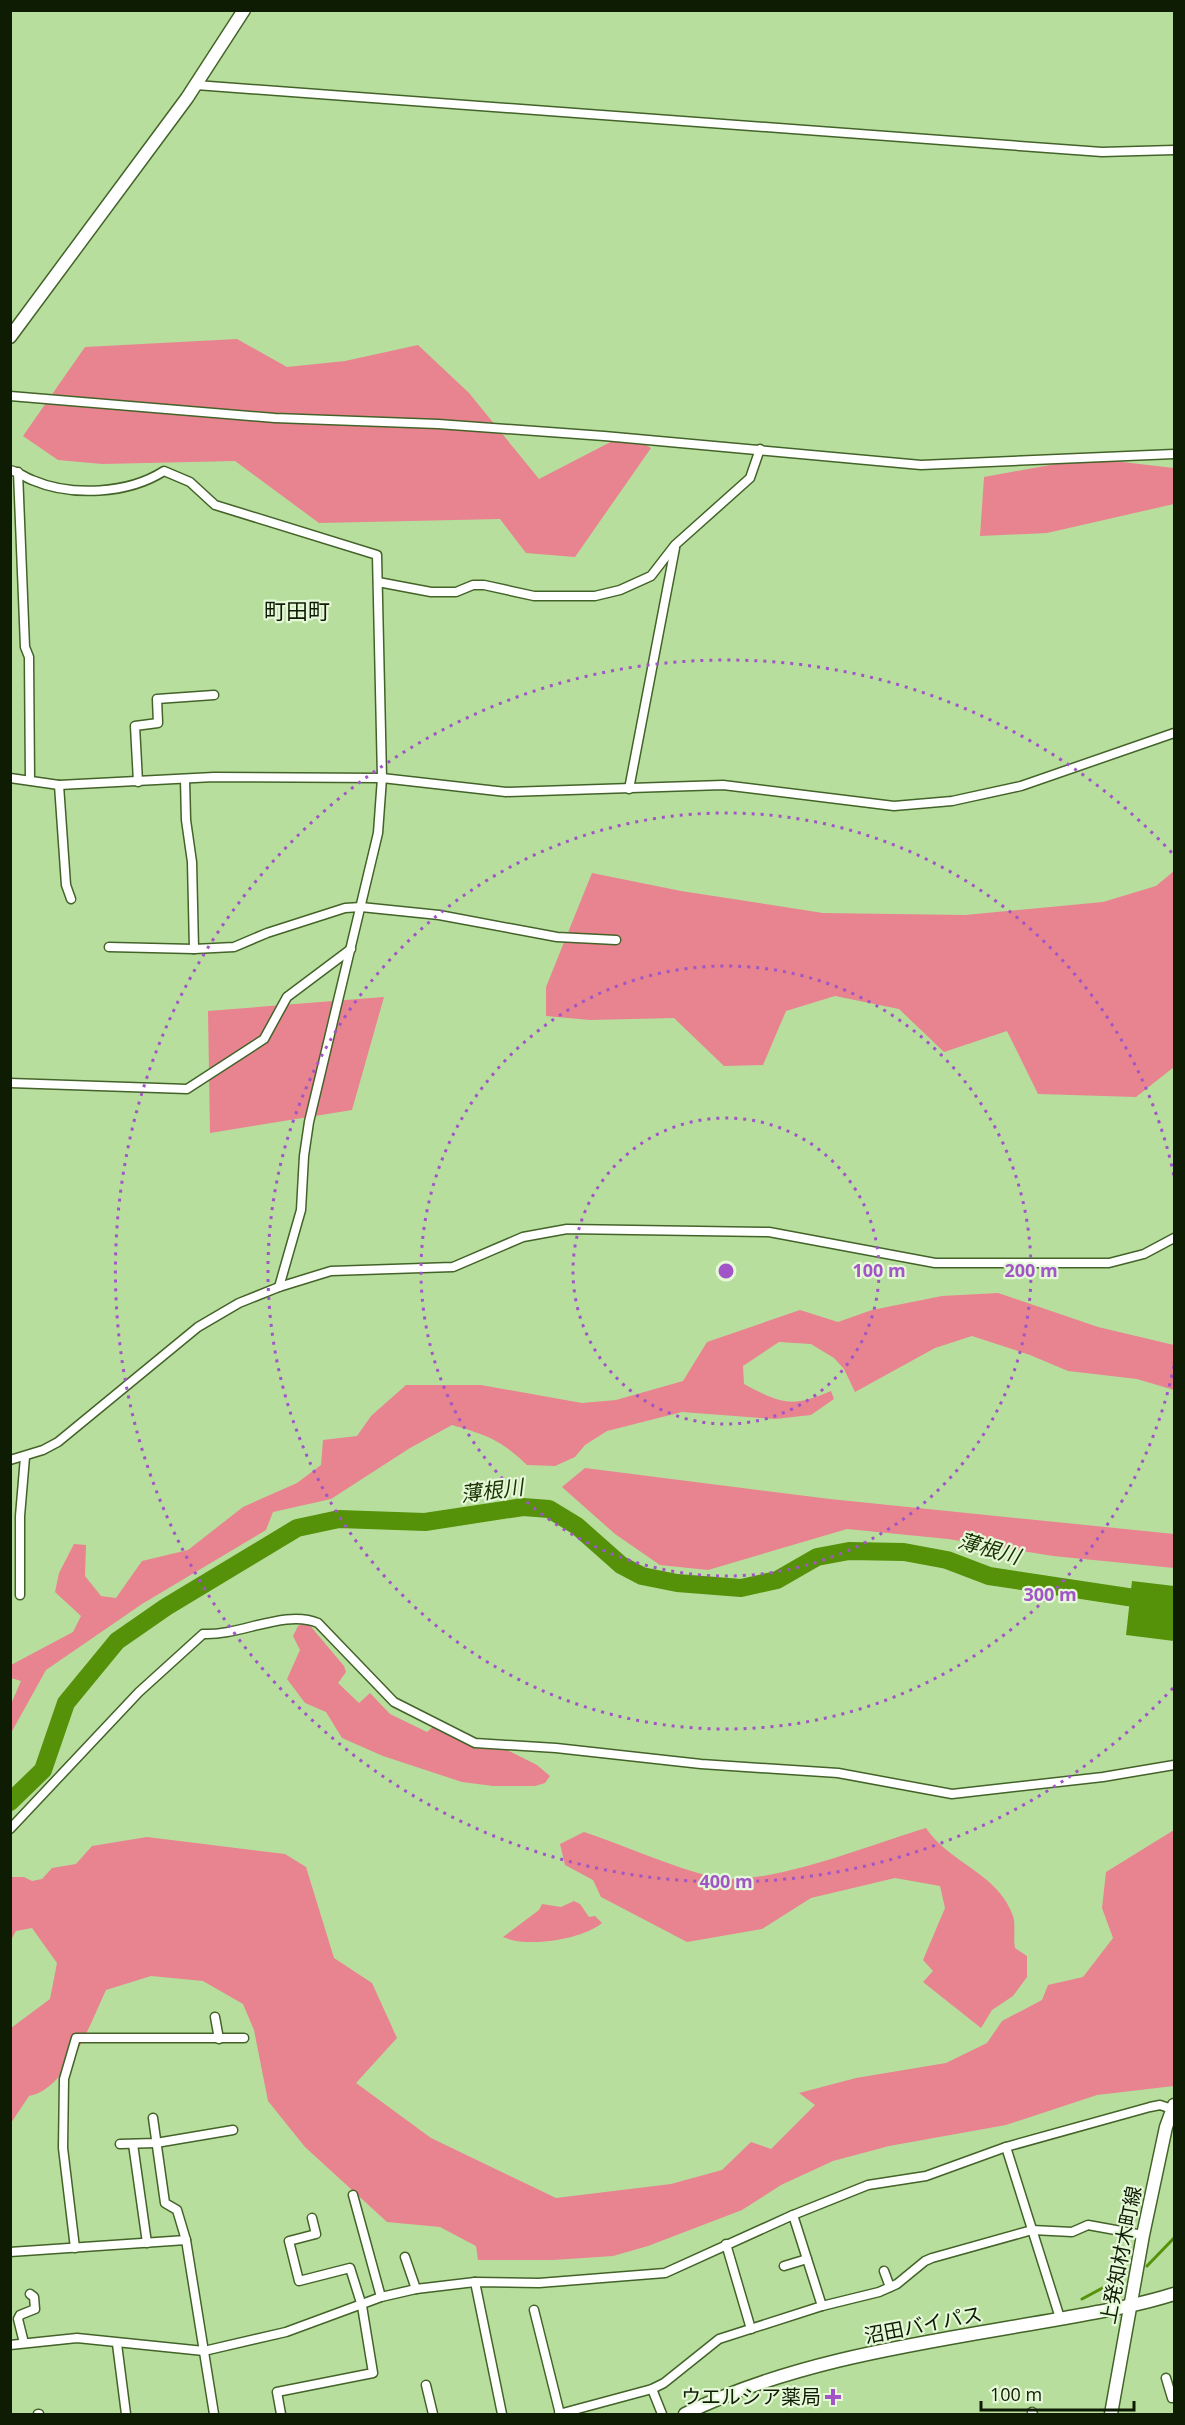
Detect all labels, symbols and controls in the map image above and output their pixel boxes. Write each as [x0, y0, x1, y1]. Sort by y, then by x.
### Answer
district label: 町田町 [264, 595, 330, 625]
text: 100 m [852, 1258, 906, 1282]
text: 200 m [1004, 1258, 1058, 1282]
centre of rings [716, 1261, 736, 1281]
water label: 薄根川 [459, 1472, 527, 1508]
water label: 薄根川 [955, 1526, 1025, 1571]
text: 300 m [1023, 1582, 1077, 1606]
text: 400 m [699, 1869, 753, 1893]
street label: 上発知材木町線 [1094, 2184, 1147, 2326]
street label: 沼田バイパス [862, 2300, 984, 2349]
scale bar [981, 2374, 1134, 2412]
text: 100 m [990, 2382, 1042, 2406]
place label: ウエルシア薬局 [681, 2383, 821, 2410]
marker: ウエルシア薬局 [826, 2390, 840, 2404]

